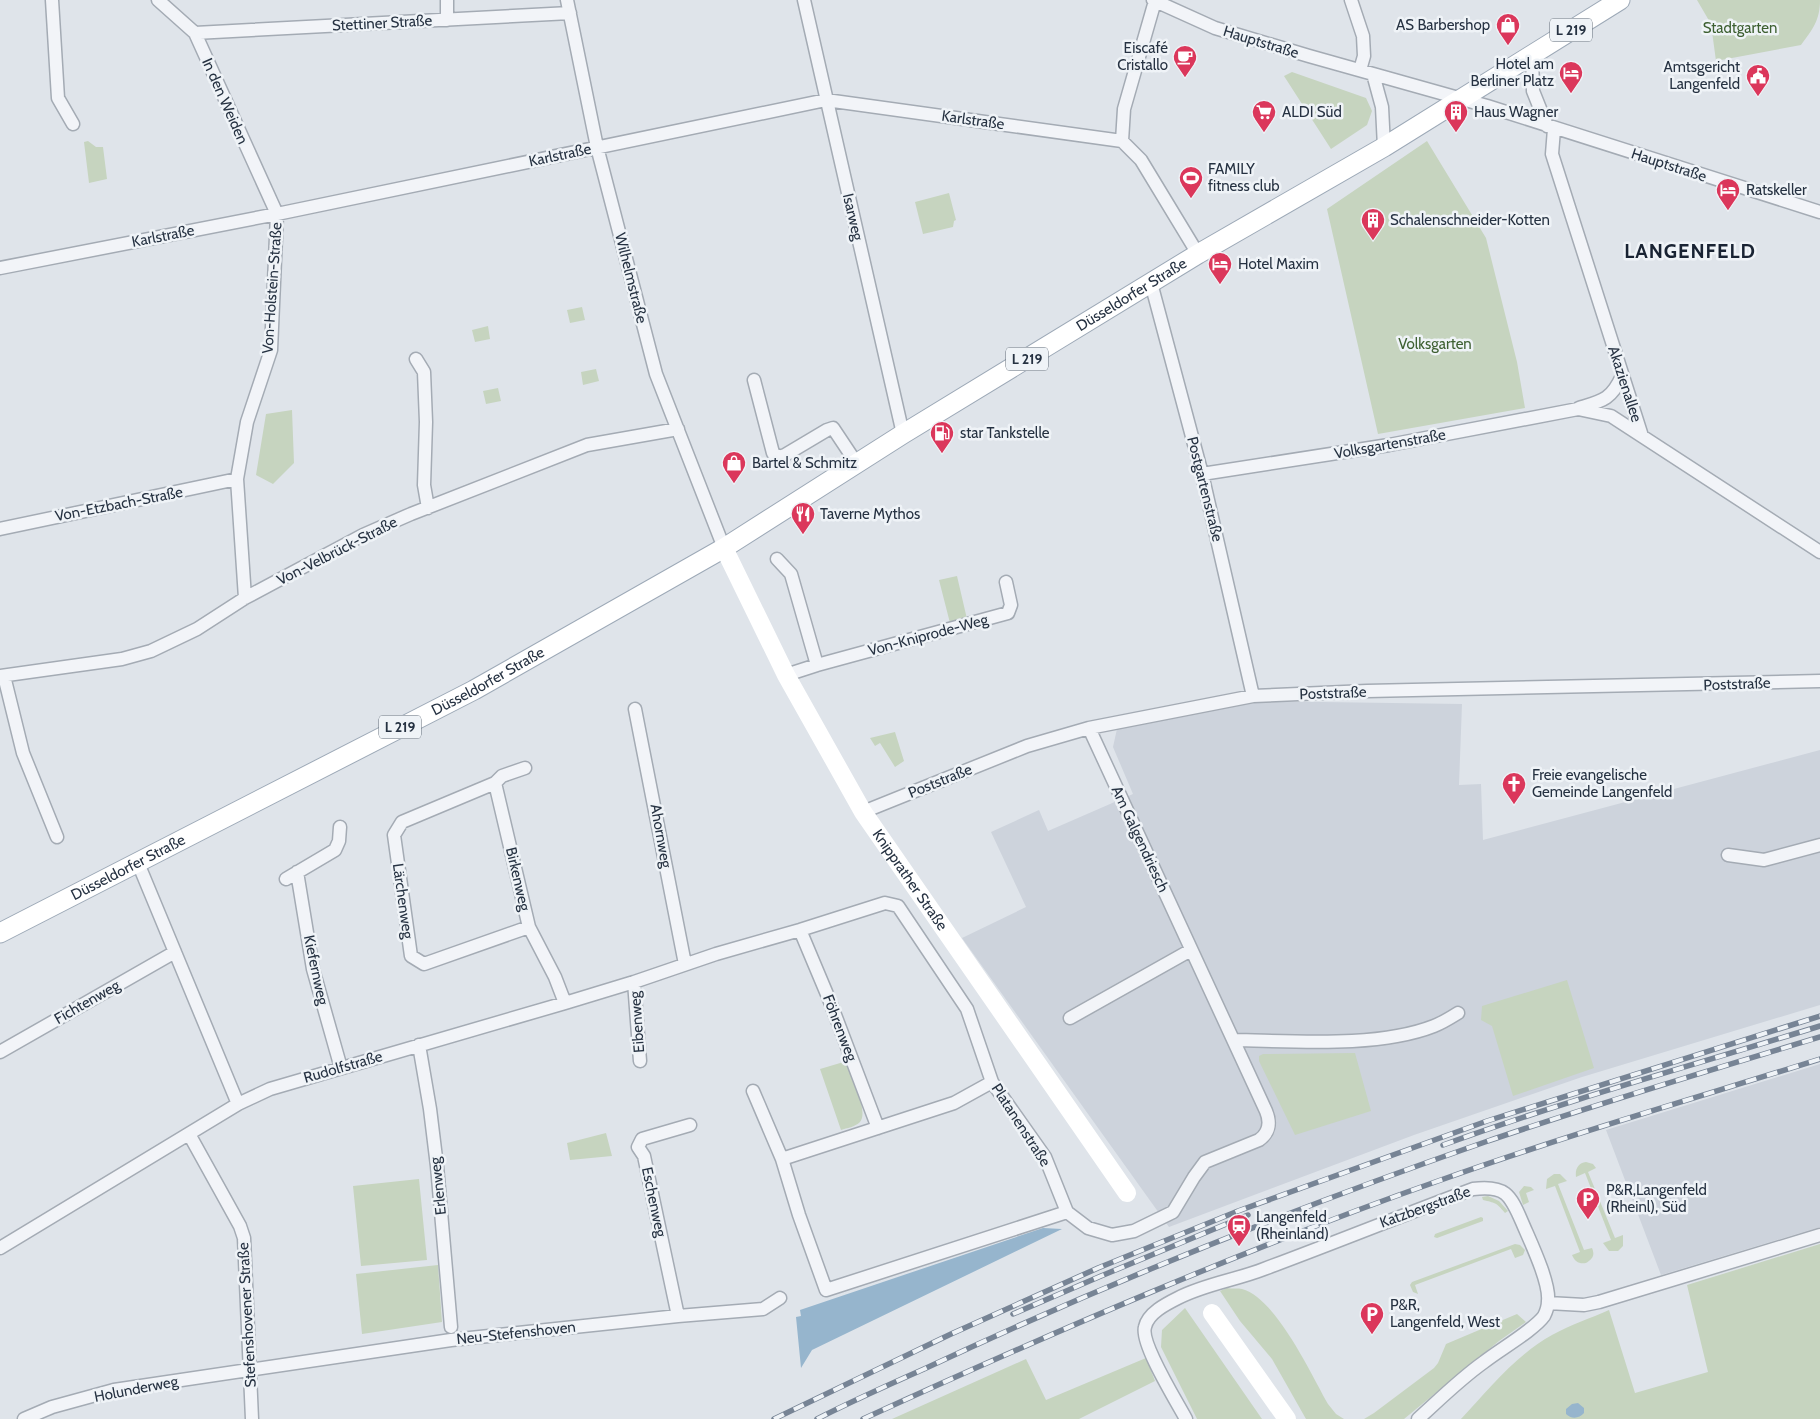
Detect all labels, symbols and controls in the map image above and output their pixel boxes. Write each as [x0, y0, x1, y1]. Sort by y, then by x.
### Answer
street label: Stettiner Straße [331, 11, 433, 35]
shop icon: AS Barbershop [1495, 12, 1521, 46]
place label: AS Barbershop [1396, 16, 1490, 34]
road number: L 219 [1550, 18, 1592, 42]
park label: Stadtgarten [1703, 19, 1777, 37]
street label: Hauptstraße [1221, 22, 1301, 62]
place label: Eiscafé Cristallo [1117, 39, 1168, 74]
cafe icon: Eiscafé Cristallo [1172, 44, 1198, 78]
street label: In den Weiden [198, 55, 252, 147]
place label: Hotel am Berliner Platz [1471, 55, 1554, 90]
place label: Amtsgericht Langenfeld [1664, 58, 1740, 93]
hotel icon: Hotel am Berliner Platz [1558, 60, 1584, 94]
public building icon: Amtsgericht Langenfeld [1745, 63, 1771, 97]
supermarket icon: ALDI Süd [1251, 99, 1277, 133]
building icon: Haus Wagner [1443, 99, 1469, 133]
place label: ALDI Süd [1282, 103, 1342, 121]
place label: Haus Wagner [1474, 103, 1558, 121]
street label: Karlstraße [940, 107, 1006, 133]
street label: Karlstraße [527, 140, 593, 170]
street label: Hauptstraße [1629, 144, 1709, 186]
place label: FAMILY fitness club [1208, 160, 1280, 195]
sports icon: FAMILY fitness club [1178, 165, 1204, 199]
hotel icon: Ratskeller [1715, 177, 1741, 211]
place label: Ratskeller [1746, 181, 1807, 199]
street label: Isarweg [839, 192, 867, 243]
building icon: Schalenschneider-Kotten [1360, 207, 1386, 241]
place label: Schalenschneider-Kotten [1390, 211, 1550, 229]
street label: Karlstraße [130, 221, 196, 251]
street label: Von-Holstein-Straße [258, 221, 286, 354]
street label: Wilhelmstraße [611, 231, 651, 325]
district label: LANGENFELD [1624, 239, 1756, 263]
hotel icon: Hotel Maxim [1207, 251, 1233, 285]
street label: Düsseldorfer Straße [1073, 254, 1190, 335]
place label: Hotel Maxim [1238, 255, 1319, 273]
park label: Volksgarten [1398, 335, 1472, 353]
street label: Akazienallee [1604, 344, 1646, 425]
road number: L 219 [1006, 348, 1048, 370]
fuel station icon: star Tankstelle [929, 420, 955, 454]
place label: star Tankstelle [960, 424, 1050, 442]
street label: Volksgartenstraße [1333, 425, 1447, 463]
street label: Postgartenstraße [1183, 435, 1227, 544]
shop icon: Bartel & Schmitz [721, 450, 747, 484]
place label: Bartel & Schmitz [752, 454, 857, 472]
street label: Von-Etzbach-Straße [54, 483, 185, 525]
restaurant icon: Taverne Mythos [790, 501, 816, 535]
place label: Taverne Mythos [820, 505, 920, 523]
street label: Von-Velbrück-Straße [274, 513, 400, 589]
street label: Von-Kniprode-Weg [866, 610, 990, 660]
street label: Düsseldorfer Straße [428, 643, 548, 719]
street label: Poststraße [1703, 674, 1771, 694]
street label: Poststraße [1299, 683, 1367, 703]
road number: L 219 [379, 716, 421, 739]
street label: Poststraße [905, 760, 975, 802]
place label: Freie evangelische Gemeinde Langenfeld [1532, 766, 1672, 801]
church icon: Freie evangelische Gemeinde Langenfeld [1501, 771, 1527, 805]
street label: Am Galgendriesch [1107, 783, 1173, 895]
street label: Ahornweg [647, 803, 676, 870]
street label: Knipprather Straße [869, 826, 952, 934]
street label: Düsseldorfer Straße [68, 830, 189, 904]
street label: Birkenweg [502, 845, 534, 913]
street label: Lärchenweg [389, 862, 417, 940]
street label: Kiefernweg [300, 933, 332, 1007]
street label: Fichtenweg [51, 976, 123, 1028]
street label: Eibenweg [626, 990, 648, 1054]
street label: Föhrenweg [819, 992, 861, 1064]
street label: Rudolfstraße [302, 1047, 385, 1087]
street label: Platanenstraße [988, 1080, 1055, 1170]
street label: Erlenweg [426, 1156, 450, 1216]
street label: Eschenweg [638, 1165, 670, 1239]
place label: P&R,Langenfeld (Rheinl), Süd [1606, 1181, 1707, 1216]
street label: Katzbergstraße [1377, 1182, 1473, 1232]
parking icon: P&R,Langenfeld (Rheinl), Süd [1575, 1186, 1601, 1220]
place label: Langenfeld (Rheinland) [1256, 1208, 1329, 1243]
station icon: Langenfeld (Rheinland) [1226, 1213, 1252, 1247]
street label: Stefenshovener Straße [234, 1242, 260, 1388]
place label: P&R, Langenfeld, West [1390, 1296, 1500, 1331]
parking icon: P&R, Langenfeld, West [1359, 1301, 1385, 1335]
street label: Neu-Stefenshoven [455, 1318, 577, 1348]
street label: Holunderweg [93, 1372, 180, 1406]

